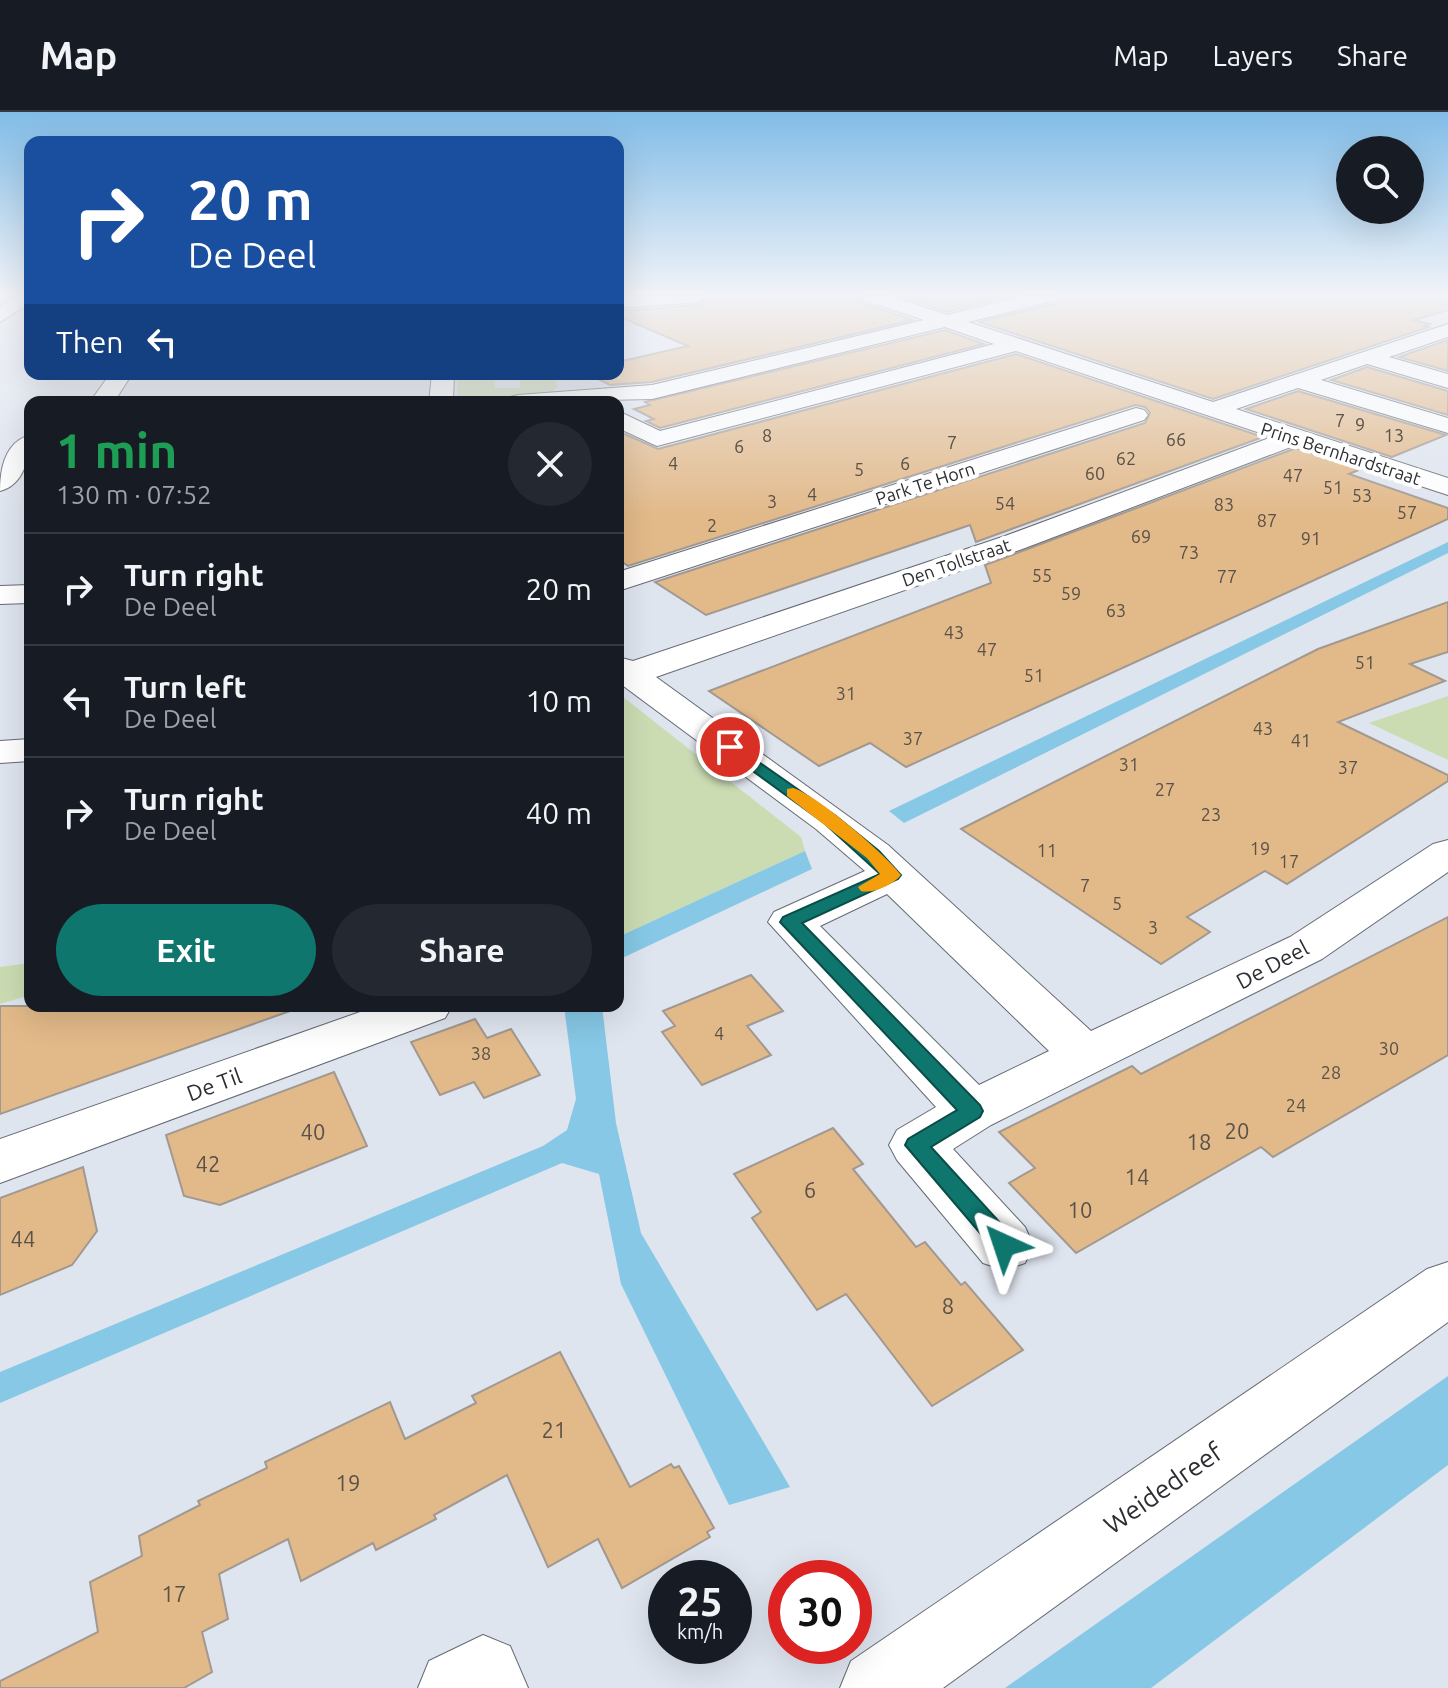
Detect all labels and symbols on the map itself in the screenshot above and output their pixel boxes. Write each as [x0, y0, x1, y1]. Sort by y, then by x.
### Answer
house number: 7 [1335, 410, 1345, 430]
house number: 9 [1355, 414, 1365, 434]
street label: Prins Bernhardstraat [1259, 418, 1423, 488]
house number: 8 [762, 425, 772, 445]
house number: 13 [1384, 425, 1404, 445]
house number: 66 [1166, 429, 1186, 449]
house number: 7 [947, 432, 957, 452]
house number: 6 [734, 436, 744, 456]
house number: 62 [1116, 448, 1136, 468]
house number: 4 [668, 453, 678, 473]
house number: 6 [900, 453, 910, 473]
street label: Park Te Horn [873, 458, 977, 508]
house number: 5 [854, 459, 864, 479]
house number: 60 [1085, 463, 1105, 483]
house number: 47 [1283, 465, 1303, 485]
house number: 51 [1323, 477, 1343, 497]
house number: 4 [807, 484, 817, 504]
house number: 53 [1352, 485, 1372, 505]
house number: 3 [767, 491, 777, 511]
house number: 54 [995, 493, 1015, 513]
house number: 83 [1214, 494, 1234, 514]
house number: 57 [1397, 502, 1417, 522]
house number: 87 [1257, 510, 1277, 530]
house number: 2 [707, 515, 717, 535]
house number: 69 [1131, 526, 1151, 546]
house number: 91 [1301, 528, 1321, 548]
street label: Den Tollstraat [899, 534, 1013, 590]
house number: 73 [1179, 542, 1199, 562]
house number: 55 [1032, 565, 1052, 585]
house number: 77 [1217, 566, 1237, 586]
house number: 59 [1061, 583, 1081, 603]
house number: 63 [1106, 600, 1126, 620]
house number: 43 [944, 622, 964, 642]
house number: 47 [977, 639, 997, 659]
house number: 51 [1355, 652, 1375, 672]
house number: 51 [1024, 665, 1044, 685]
house number: 31 [836, 683, 856, 703]
pin [696, 713, 764, 781]
house number: 43 [1253, 718, 1273, 738]
house number: 37 [903, 728, 923, 748]
house number: 41 [1291, 730, 1311, 750]
house number: 31 [1119, 754, 1139, 774]
house number: 37 [1338, 757, 1358, 777]
house number: 27 [1155, 779, 1175, 799]
house number: 23 [1201, 804, 1221, 824]
house number: 19 [1250, 838, 1270, 858]
house number: 11 [1037, 840, 1057, 860]
house number: 17 [1279, 851, 1299, 871]
house number: 7 [1080, 875, 1090, 895]
house number: 5 [1112, 893, 1122, 913]
house number: 3 [1148, 917, 1158, 937]
street label: De Deel [1232, 934, 1313, 993]
house number: 4 [714, 1023, 724, 1043]
house number: 30 [1379, 1038, 1399, 1058]
house number: 38 [471, 1043, 491, 1063]
house number: 28 [1321, 1062, 1341, 1082]
street label: De Til [183, 1063, 245, 1105]
house number: 24 [1286, 1095, 1306, 1115]
house number: 20 [1225, 1118, 1249, 1143]
house number: 40 [301, 1119, 325, 1144]
house number: 18 [1187, 1129, 1211, 1154]
house number: 42 [196, 1151, 220, 1176]
house number: 14 [1125, 1164, 1149, 1189]
house number: 6 [804, 1177, 816, 1202]
house number: 10 [1068, 1197, 1092, 1222]
position arrow [962, 1203, 1046, 1287]
house number: 44 [11, 1226, 35, 1251]
house number: 8 [942, 1293, 954, 1318]
house number: 21 [542, 1417, 566, 1442]
street label: Weidedreef [1098, 1436, 1229, 1539]
house number: 19 [336, 1470, 360, 1495]
speed limit sign: 30 [768, 1560, 872, 1664]
house number: 17 [162, 1581, 186, 1606]

